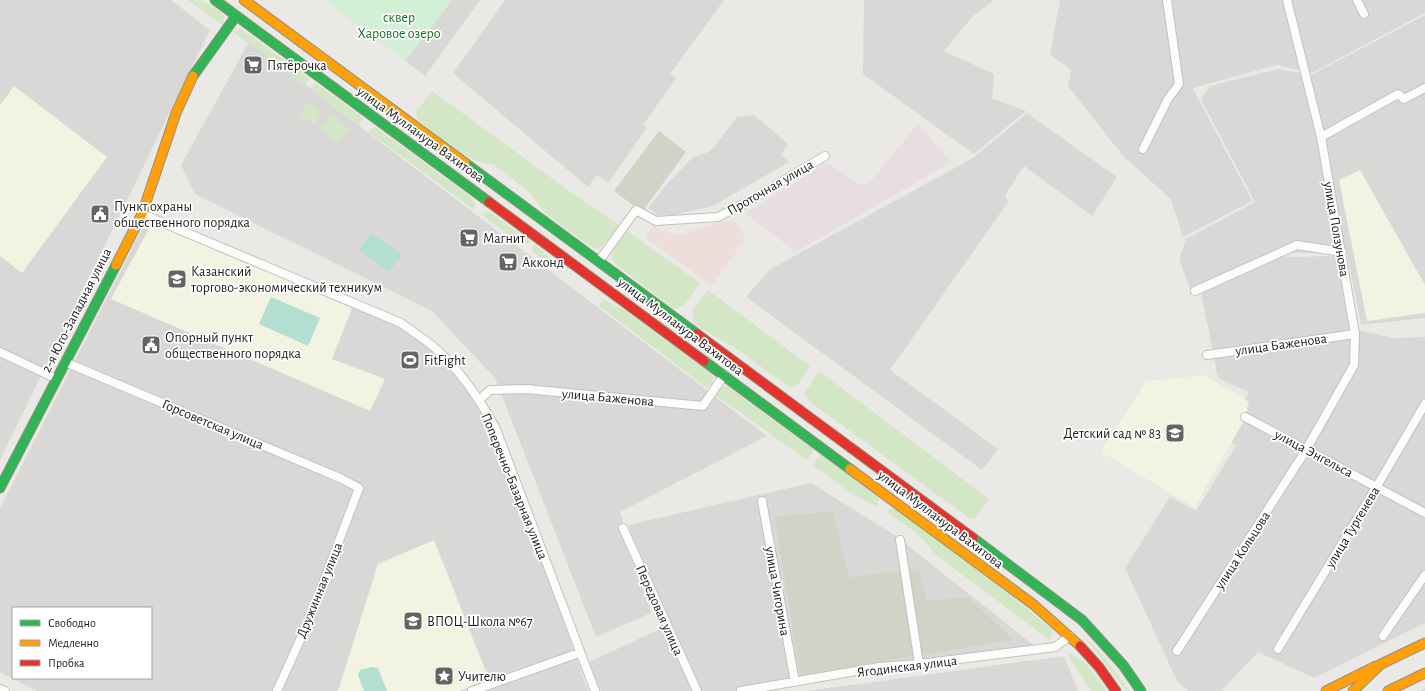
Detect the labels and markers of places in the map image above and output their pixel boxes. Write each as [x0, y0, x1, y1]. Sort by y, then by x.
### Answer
supermarket icon: Пятёрочка [242, 54, 264, 76]
place label: Пятёрочка [267, 59, 327, 73]
place label: Пункт охраны общественного порядка [114, 200, 250, 230]
public building icon: Пункт охраны общественного порядка [89, 203, 111, 225]
supermarket icon: Магнит [458, 227, 480, 249]
place label: Магнит [483, 232, 526, 246]
supermarket icon: Акконд [497, 251, 519, 273]
place label: Акконд [522, 256, 564, 270]
place label: Казанский торгово-экономический техникум [190, 265, 382, 295]
school or university icon: Казанский торгово-экономический техникум [166, 268, 188, 290]
place label: Опорный пункт общественного порядка [165, 331, 301, 361]
public building icon: Опорный пункт общественного порядка [140, 334, 162, 356]
sports icon: FitFight [399, 349, 421, 371]
place label: FitFight [424, 354, 466, 368]
school or university icon: Детский сад № 83 [1164, 422, 1186, 444]
place label: Детский сад № 83 [1063, 427, 1161, 441]
school or university icon: ВПОЦ-Школа №67 [402, 610, 424, 632]
place label: ВПОЦ-Школа №67 [427, 615, 533, 629]
place icon: Учителю [433, 665, 455, 687]
place label: Учителю [458, 670, 506, 684]

